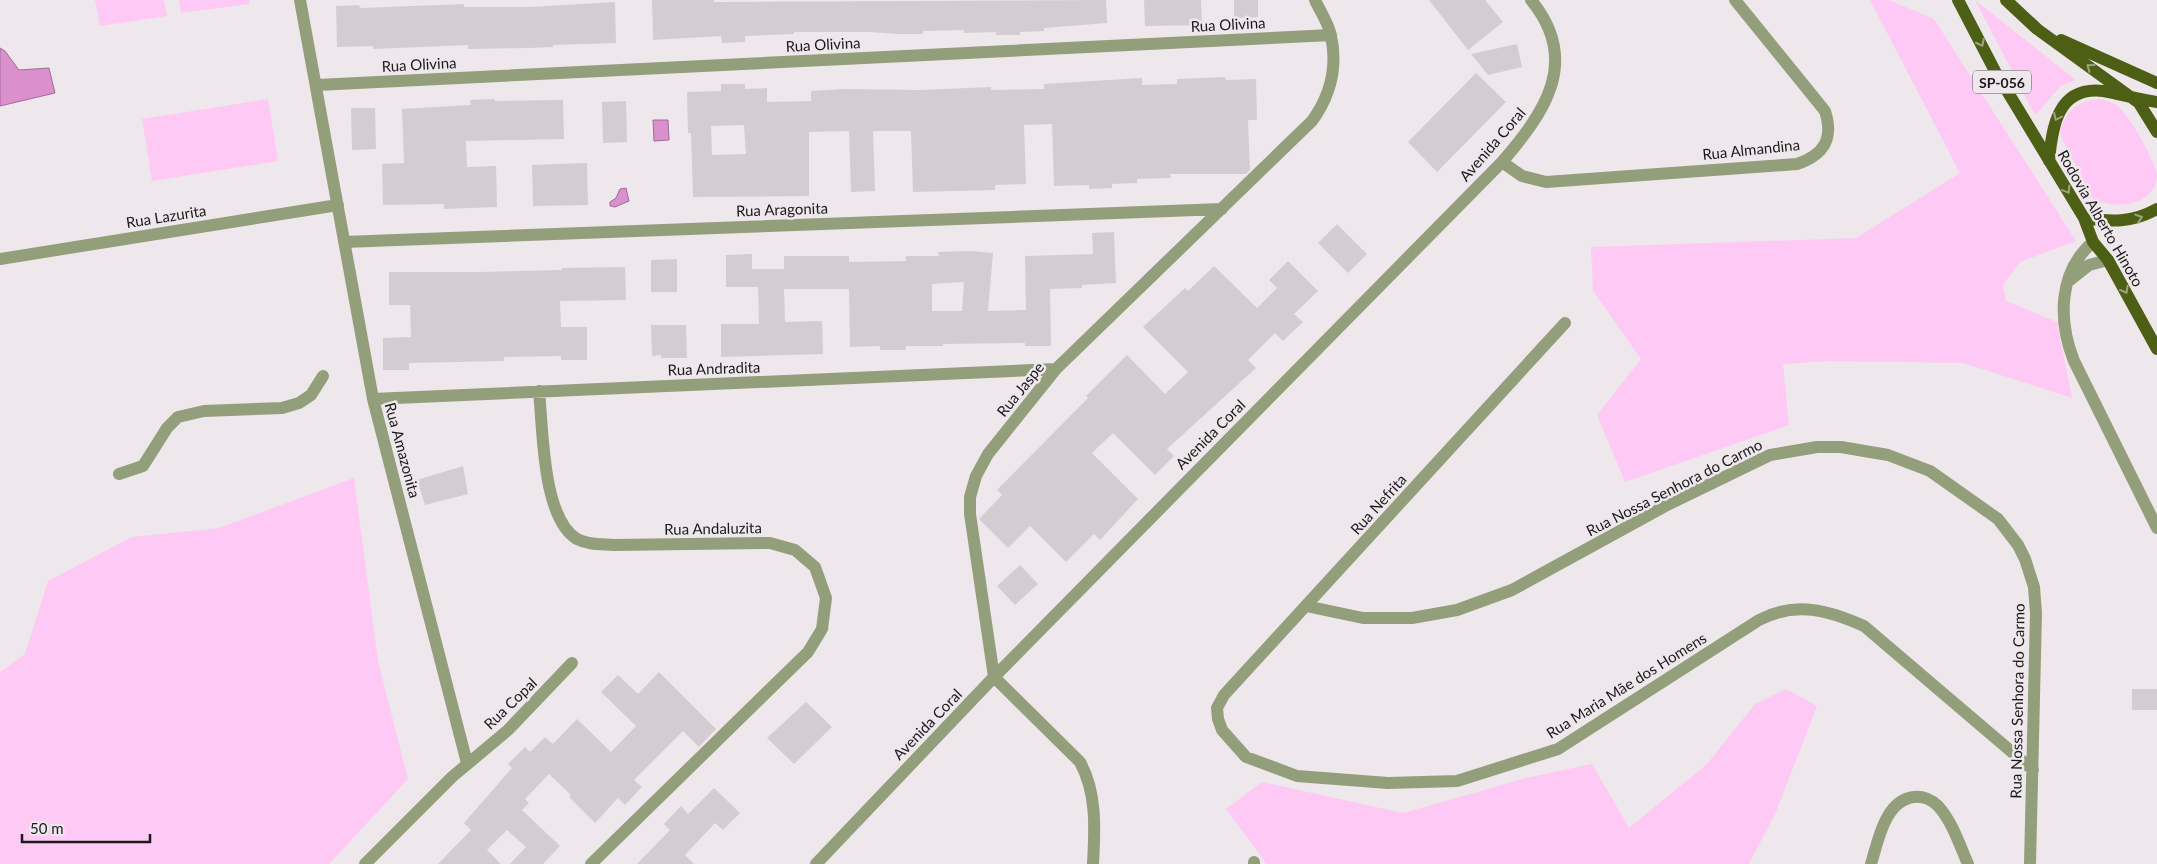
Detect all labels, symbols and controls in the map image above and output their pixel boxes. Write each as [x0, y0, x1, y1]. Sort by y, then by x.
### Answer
street label: Rua Olivina [1190, 13, 1266, 35]
street label: Rua Olivina [785, 33, 861, 55]
one-way arrow [1975, 38, 1985, 47]
street label: Rua Olivina [381, 53, 457, 75]
one-way arrow [2086, 64, 2096, 73]
road number: SP-056 [1973, 70, 2031, 94]
street label: Avenida Coral [1455, 104, 1529, 184]
one-way arrow [2053, 112, 2063, 121]
street label: Rua Almandina [1701, 135, 1801, 163]
street label: Rodovia Alberto Hinoto [2054, 146, 2148, 290]
one-way arrow [2060, 184, 2070, 193]
street label: Rua Aragonita [736, 198, 828, 220]
street label: Rua Lazurita [125, 201, 207, 231]
one-way arrow [2134, 213, 2142, 223]
one-way arrow [2119, 285, 2129, 294]
street label: Rua Andradita [667, 357, 761, 379]
street label: Rua Jaspe [993, 358, 1047, 420]
street label: Avenida Coral [1171, 395, 1249, 473]
street label: Rua Amazonita [382, 400, 424, 500]
street label: Rua Nossa Senhora do Carmo [1583, 435, 1765, 539]
street label: Rua Nefrita [1346, 470, 1410, 538]
street label: Rua Andaluzita [664, 518, 762, 538]
street label: Rua Nossa Senhora do Carmo [2006, 603, 2028, 799]
street label: Rua Maria Mãe dos Homens [1543, 628, 1709, 742]
street label: Rua Copal [480, 673, 540, 733]
street label: Avenida Coral [889, 685, 965, 763]
scale bar [22, 812, 150, 844]
text: 50 m [30, 819, 64, 837]

